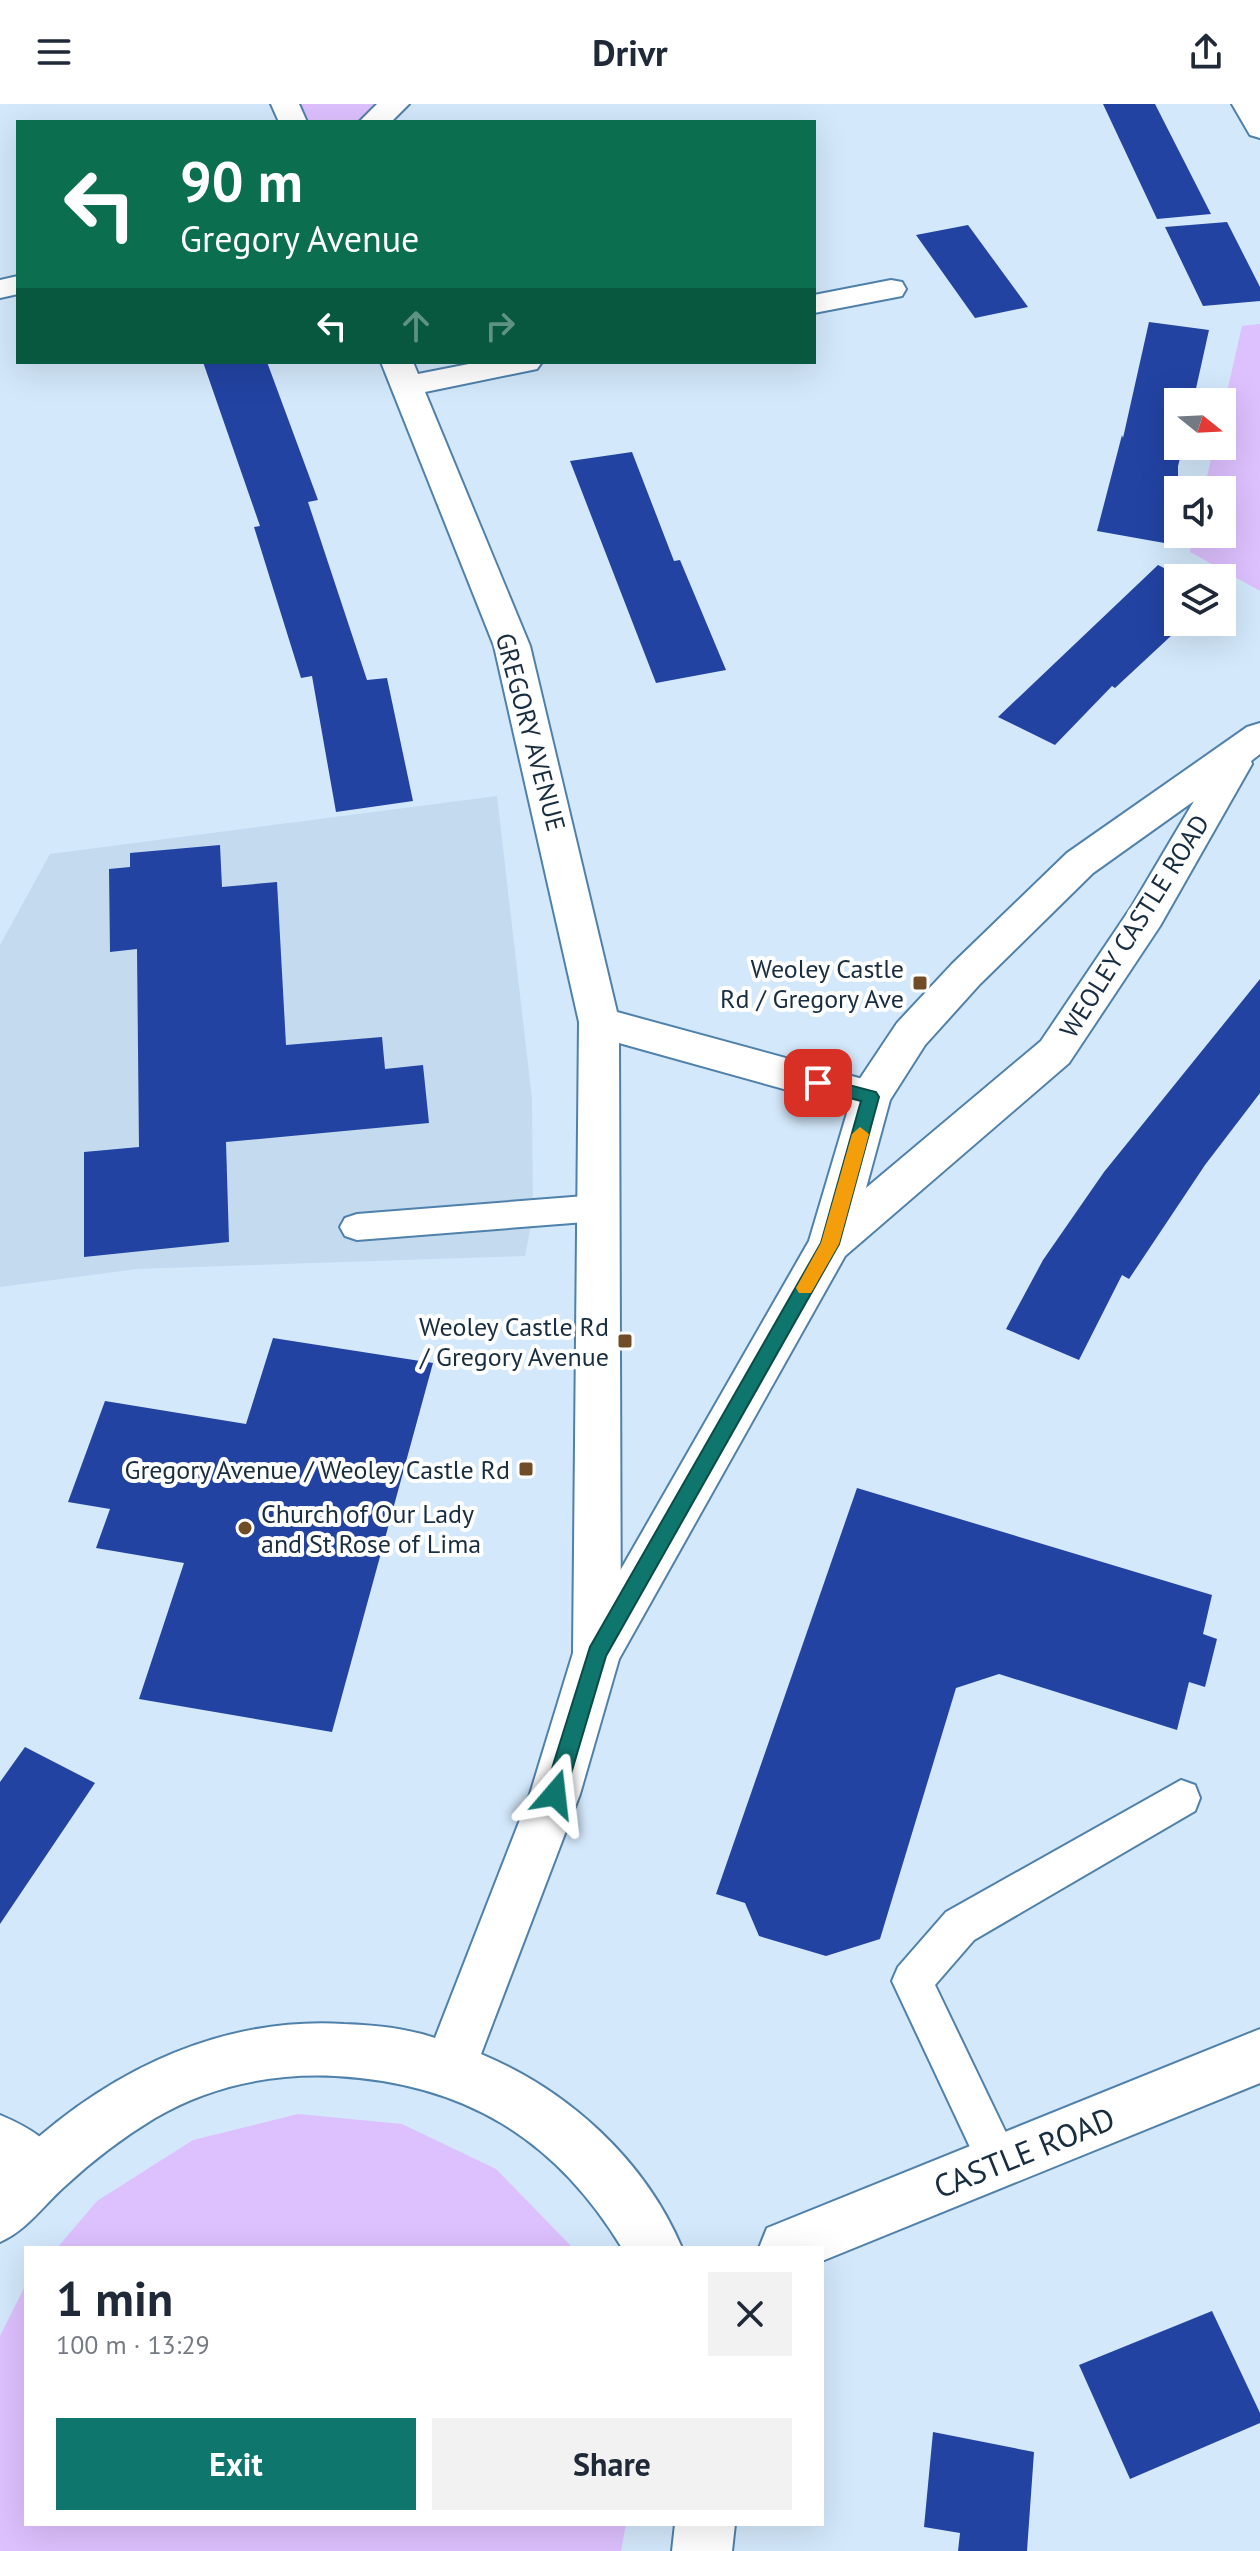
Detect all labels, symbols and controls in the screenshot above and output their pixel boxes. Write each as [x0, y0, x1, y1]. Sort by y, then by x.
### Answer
text: Drivr [592, 29, 668, 76]
icon: menu [32, 30, 76, 74]
icon: share [1184, 30, 1228, 74]
text: 90 m [180, 145, 303, 217]
icon: left [48, 152, 152, 256]
text: Gregory Avenue [180, 215, 419, 262]
icon: left [310, 304, 354, 348]
icon: ahead [394, 304, 438, 348]
icon: right [478, 304, 522, 348]
north arrow [1164, 388, 1236, 460]
map controls [1164, 388, 1236, 636]
button: sound [1164, 476, 1236, 548]
button: layers [1164, 564, 1236, 636]
street label: GREGORY AVENUE [489, 629, 573, 835]
street label: WEOLEY CASTLE ROAD [1052, 808, 1216, 1044]
place label: Weoley Castle Rd / Gregory Ave [720, 952, 904, 1015]
marker: Weoley Castle Rd / Gregory Ave [911, 974, 929, 992]
pin [784, 1049, 852, 1117]
icon: arrive [796, 1061, 840, 1105]
place label: Weoley Castle Rd / Gregory Avenue [419, 1310, 609, 1373]
marker: Weoley Castle Rd / Gregory Avenue [616, 1332, 634, 1350]
place label: Gregory Avenue / Weoley Castle Rd [125, 1453, 510, 1486]
marker: Gregory Avenue / Weoley Castle Rd [517, 1460, 535, 1478]
place label: Church of Our Lady and St Rose of Lima [261, 1497, 481, 1560]
marker: Church of Our Lady and St Rose of Lima [236, 1519, 254, 1537]
position arrow [513, 1752, 597, 1836]
street label: CASTLE ROAD [927, 2097, 1121, 2207]
text: 1 min [56, 2267, 173, 2329]
button: close [708, 2272, 792, 2356]
text: 100 m · 13:29 [56, 2328, 210, 2361]
button: Exit [56, 2418, 416, 2510]
button: Share [432, 2418, 792, 2510]

